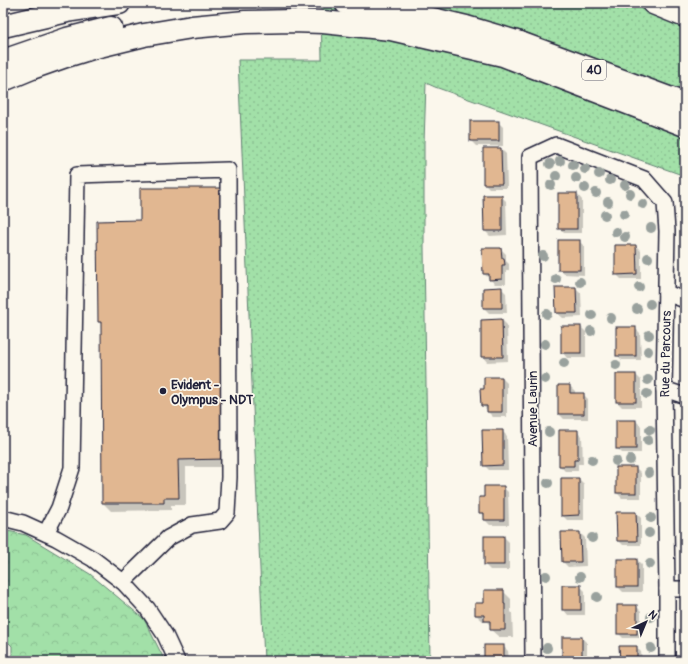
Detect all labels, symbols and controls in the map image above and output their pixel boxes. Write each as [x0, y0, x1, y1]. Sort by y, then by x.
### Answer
road number: 40 [582, 60, 606, 80]
street label: Rue du Parcours [657, 310, 675, 398]
street label: Avenue Laurin [525, 371, 541, 447]
place label: Evident - Olympus - NDT [171, 377, 254, 408]
marker: Evident - Olympus - NDT [158, 386, 168, 396]
north arrow [626, 602, 666, 642]
text: N [645, 608, 660, 623]

